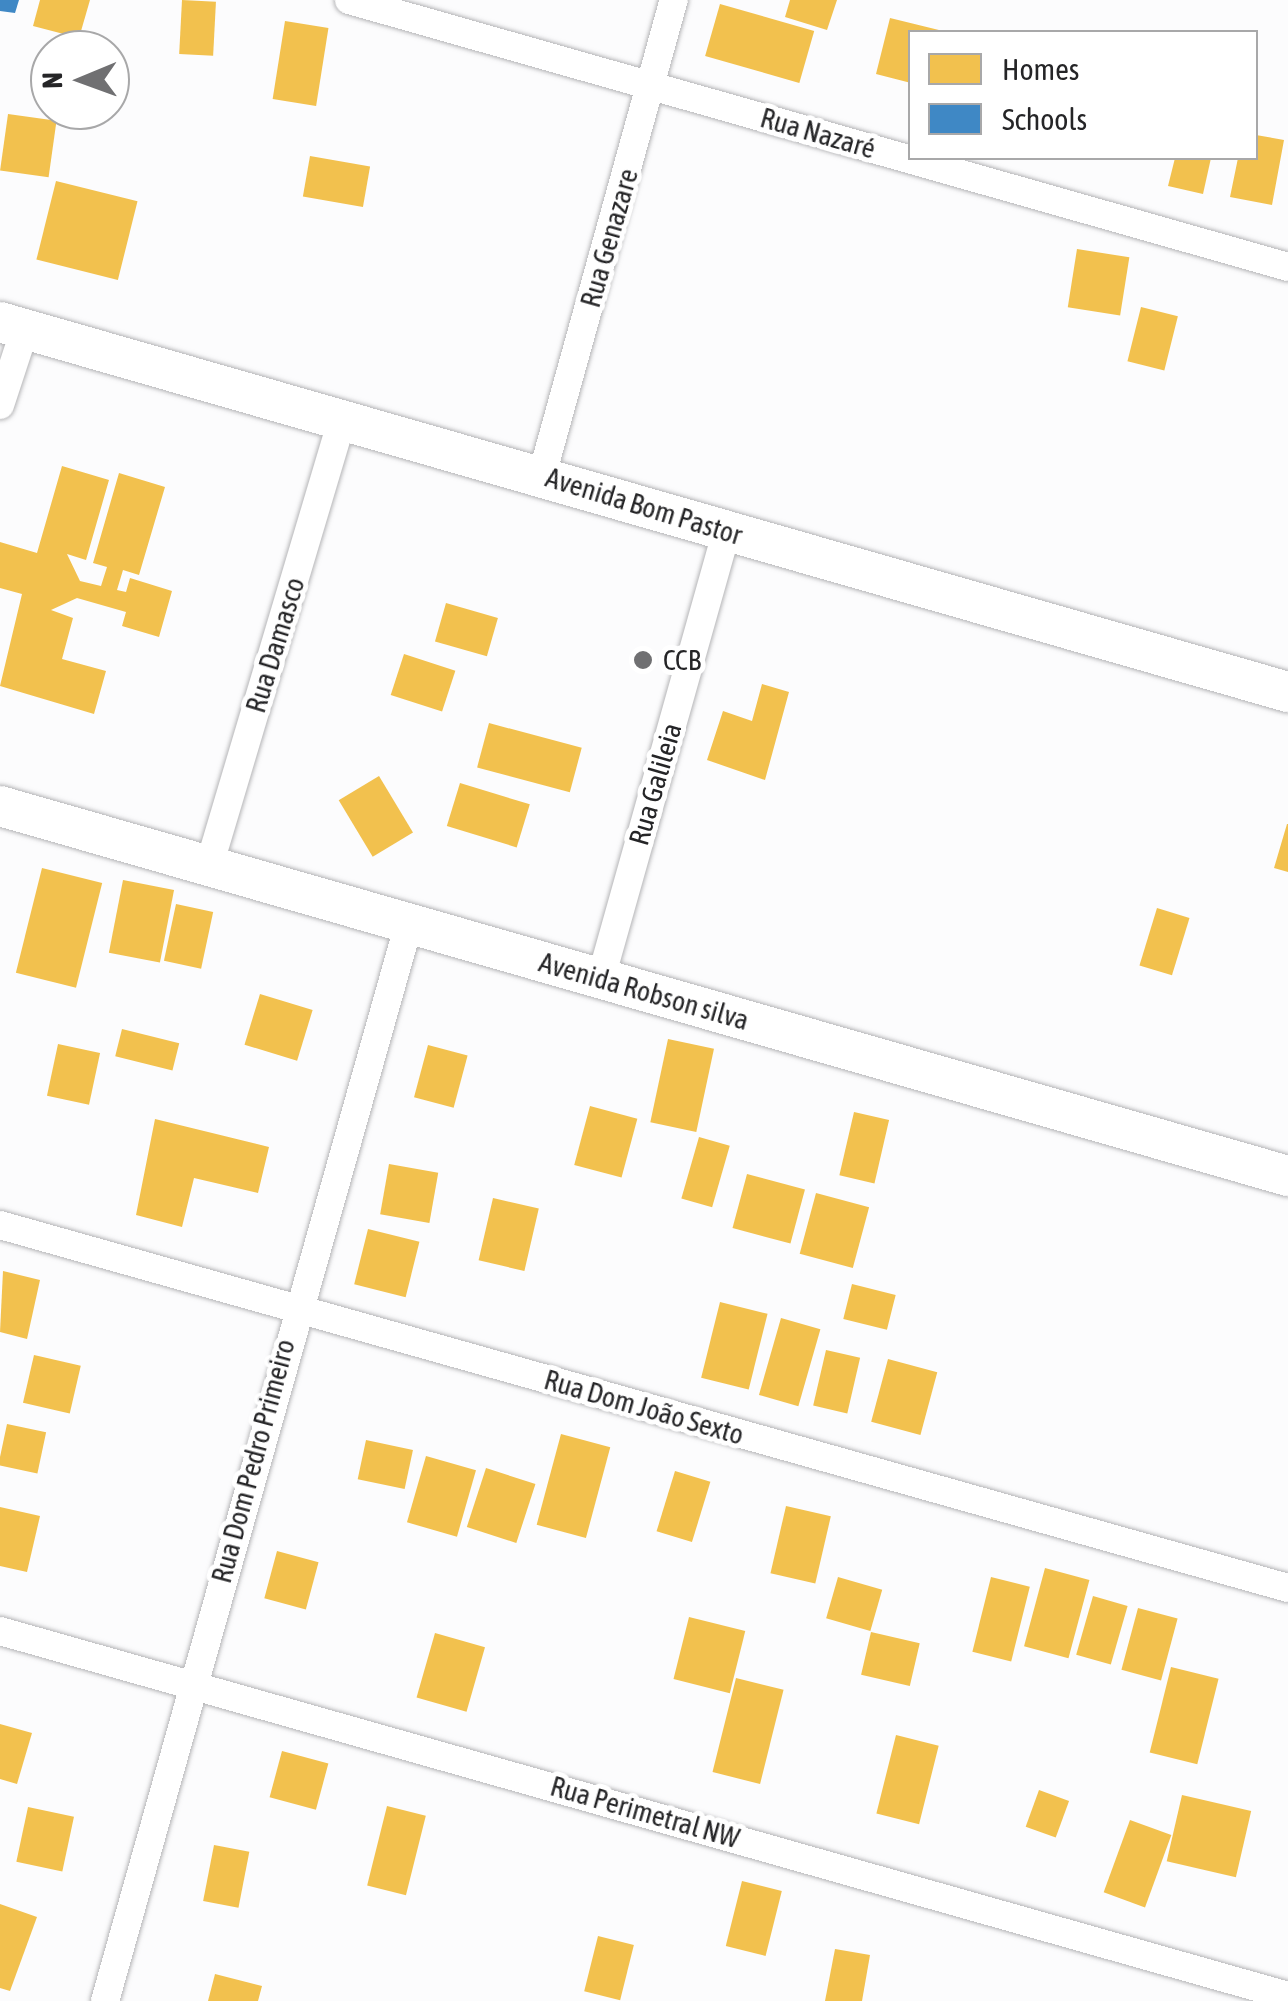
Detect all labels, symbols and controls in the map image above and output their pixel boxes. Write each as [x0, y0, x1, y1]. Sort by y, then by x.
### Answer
north arrow [30, 30, 130, 130]
legend [908, 30, 1258, 160]
text: Homes [1002, 52, 1079, 86]
text: N [36, 72, 68, 89]
street label: Rua Nazaré [757, 101, 879, 165]
text: Schools [1002, 102, 1087, 136]
street label: Rua Genazare [573, 165, 645, 311]
street label: Avenida Bom Pastor [542, 460, 746, 552]
street label: Rua Damasco [239, 573, 311, 717]
place label: CCB [663, 643, 701, 677]
marker: CCB [632, 649, 654, 671]
street label: Rua Galileia [622, 719, 688, 849]
street label: Avenida Robson silva [535, 945, 753, 1037]
street label: Rua Dom Pedro Primeiro [204, 1335, 302, 1587]
street label: Rua Dom João Sexto [540, 1362, 748, 1452]
street label: Rua Perimetral NW [547, 1769, 743, 1855]

